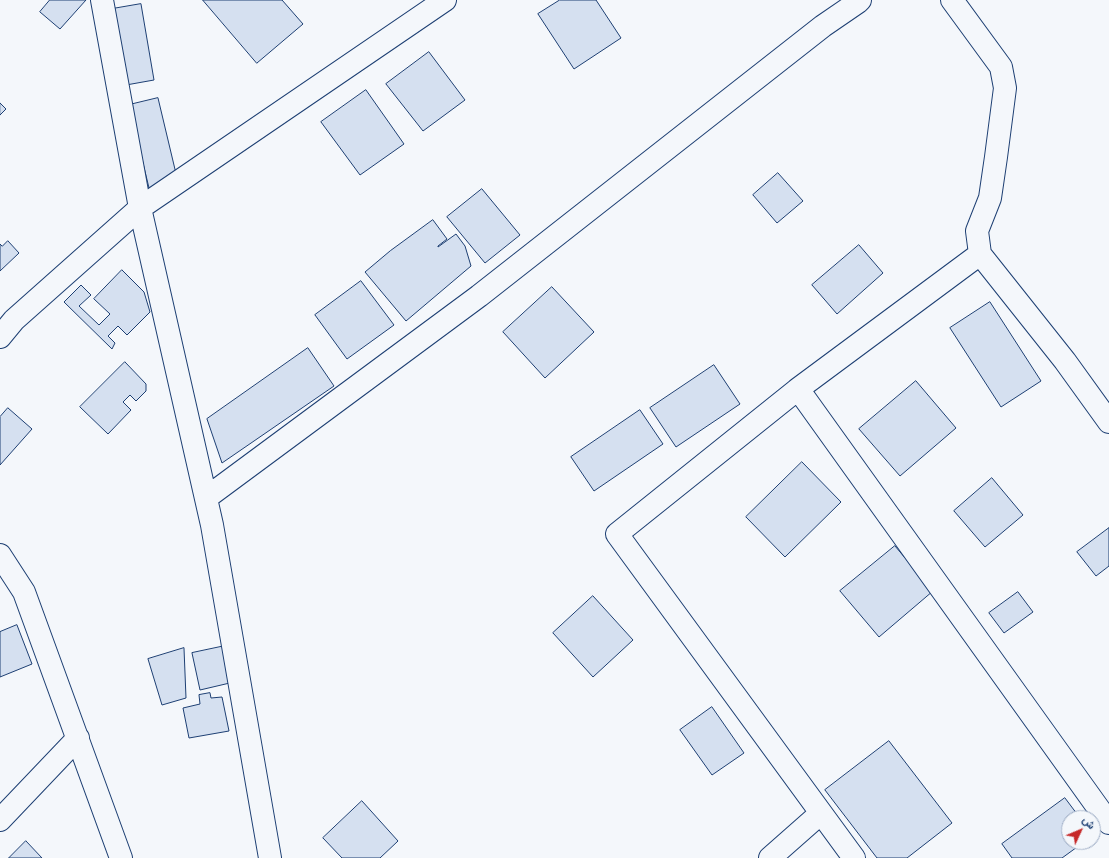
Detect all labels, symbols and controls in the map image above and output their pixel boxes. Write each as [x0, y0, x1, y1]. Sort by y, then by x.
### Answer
north arrow [1061, 810, 1101, 850]
text: ش [1080, 813, 1099, 831]

